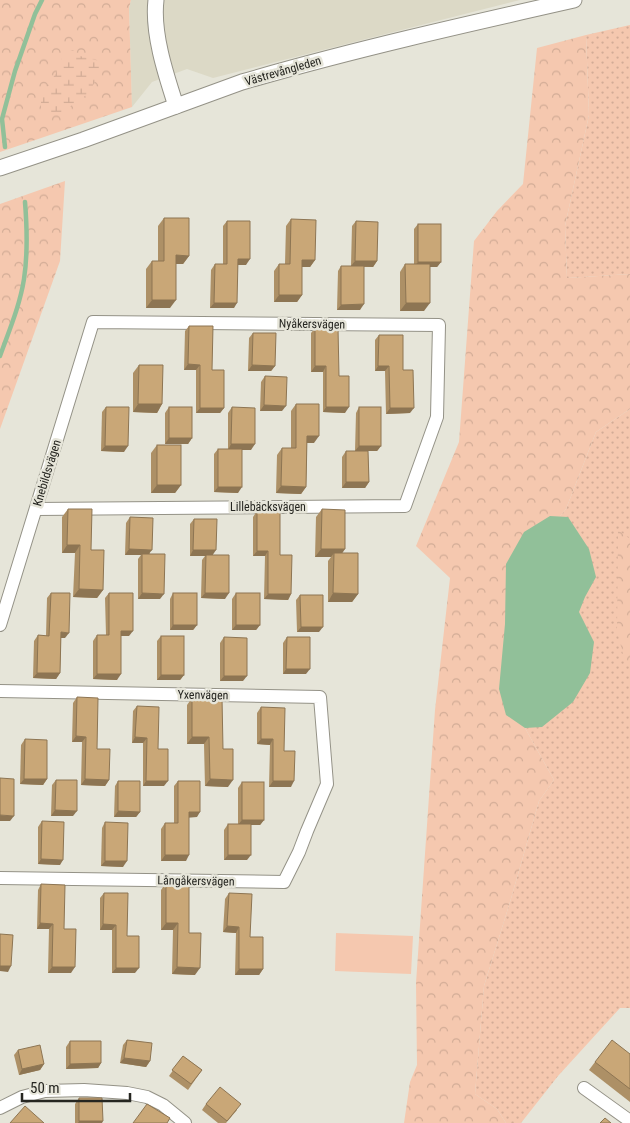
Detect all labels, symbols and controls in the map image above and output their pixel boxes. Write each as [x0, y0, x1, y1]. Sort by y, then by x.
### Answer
street label: Västrevångleden [243, 53, 323, 89]
street label: Nyåkersvägen [279, 316, 345, 332]
street label: Knebildsvägen [30, 438, 64, 508]
street label: Lillebäcksvägen [230, 500, 306, 514]
street label: Yxenvägen [177, 688, 229, 702]
street label: Långåkersvägen [157, 873, 235, 889]
scale bar [22, 1070, 130, 1102]
text: 50 m [30, 1079, 60, 1097]

